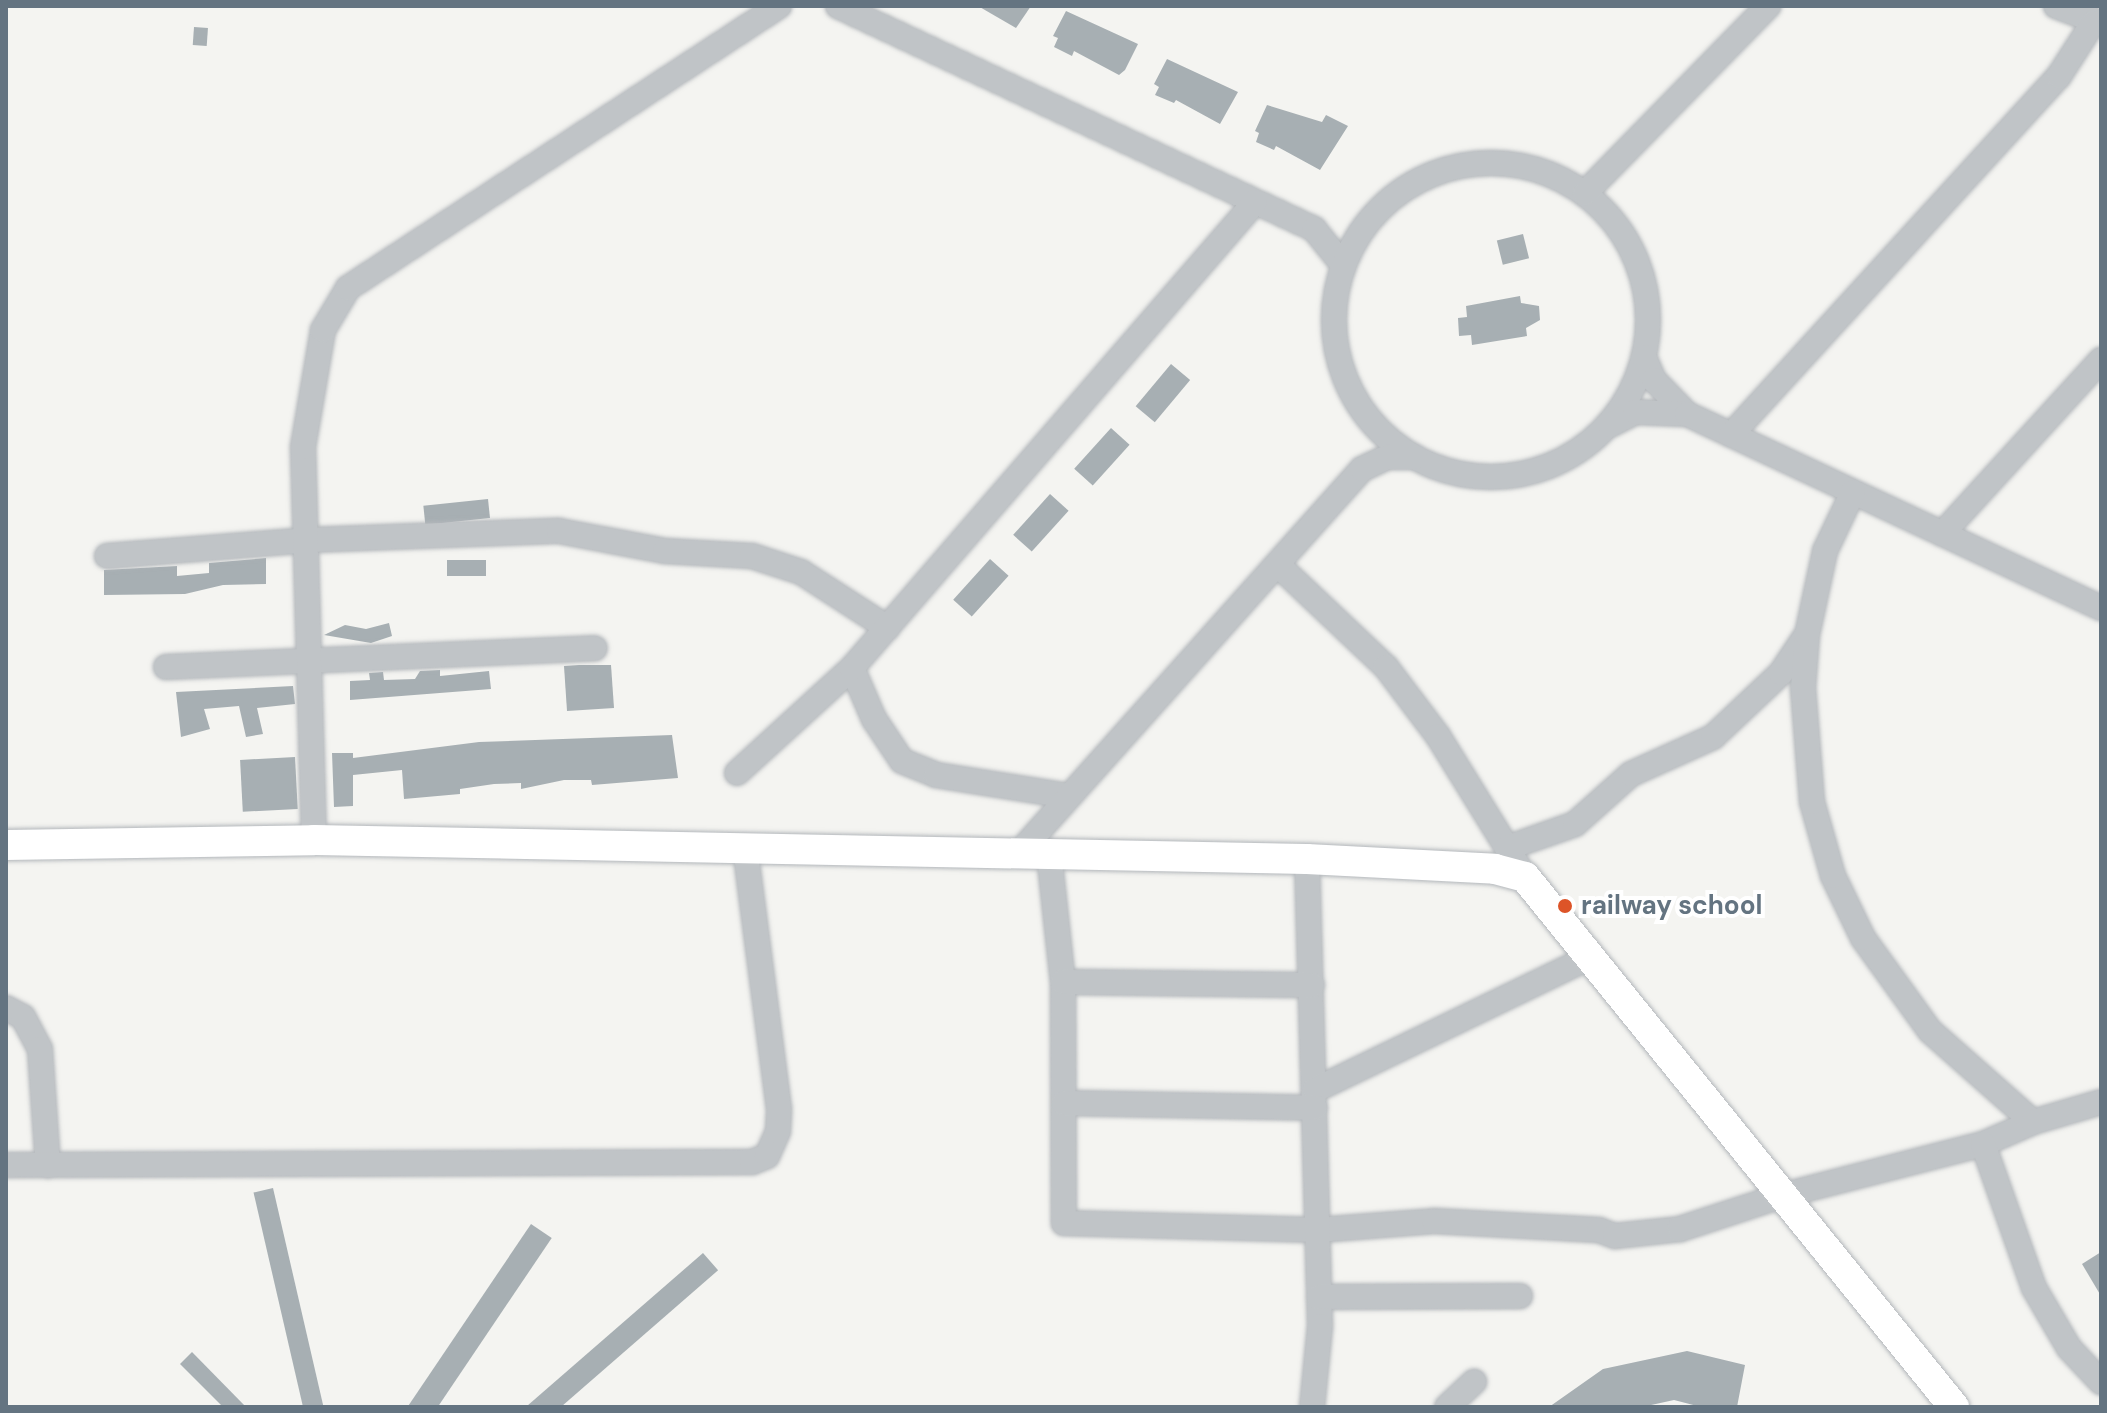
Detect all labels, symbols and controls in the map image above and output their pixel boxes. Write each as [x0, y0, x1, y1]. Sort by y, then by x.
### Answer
place label: railway school [1581, 890, 1763, 922]
marker: railway school [1556, 897, 1574, 915]

